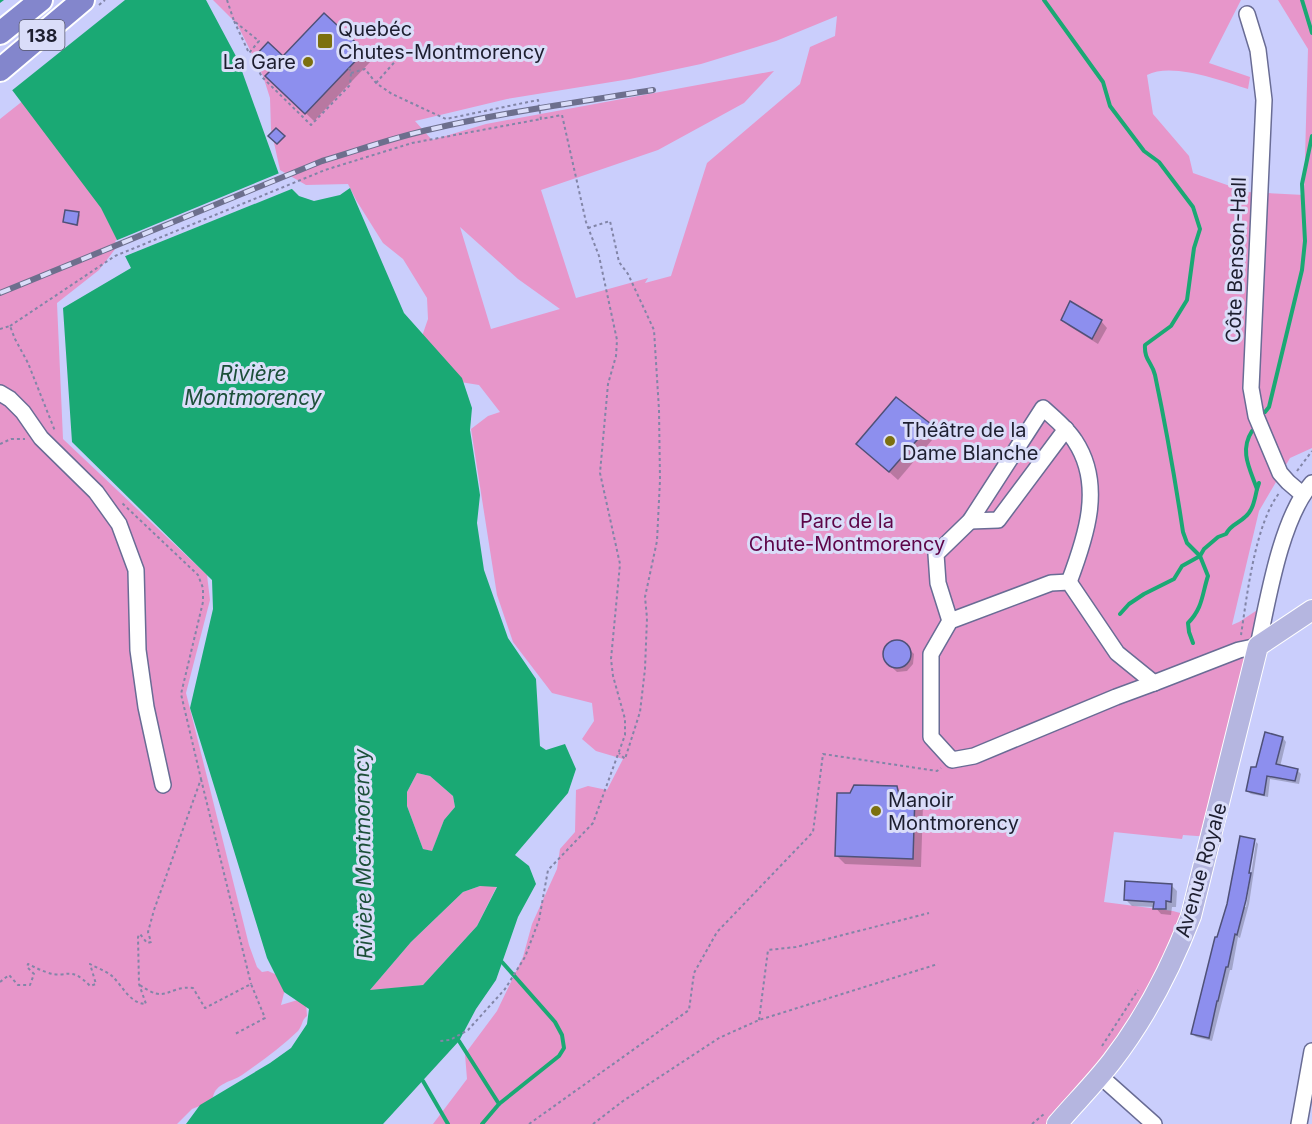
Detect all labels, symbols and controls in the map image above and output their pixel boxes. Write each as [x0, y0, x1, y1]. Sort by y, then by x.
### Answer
place label: Quebéc Chutes-Montmorency [338, 17, 545, 64]
road number: 138 [20, 20, 64, 50]
marker: Quebéc Chutes-Montmorency [316, 32, 334, 50]
place label: La Gare [223, 50, 296, 74]
marker: La Gare [301, 55, 315, 69]
street label: Côte Benson-Hall [1221, 177, 1251, 343]
water label: Rivière Montmorency [184, 361, 323, 410]
place label: Théâtre de la Dame Blanche [902, 418, 1038, 465]
marker: Théâtre de la Dame Blanche [883, 434, 897, 448]
park label: Parc de la Chute-Montmorency [749, 509, 945, 556]
water label: Rivière Montmorency [349, 747, 377, 959]
place label: Manoir Montmorency [888, 788, 1019, 835]
street label: Avenue Royale [1170, 800, 1232, 940]
marker: Manoir Montmorency [869, 804, 883, 818]

